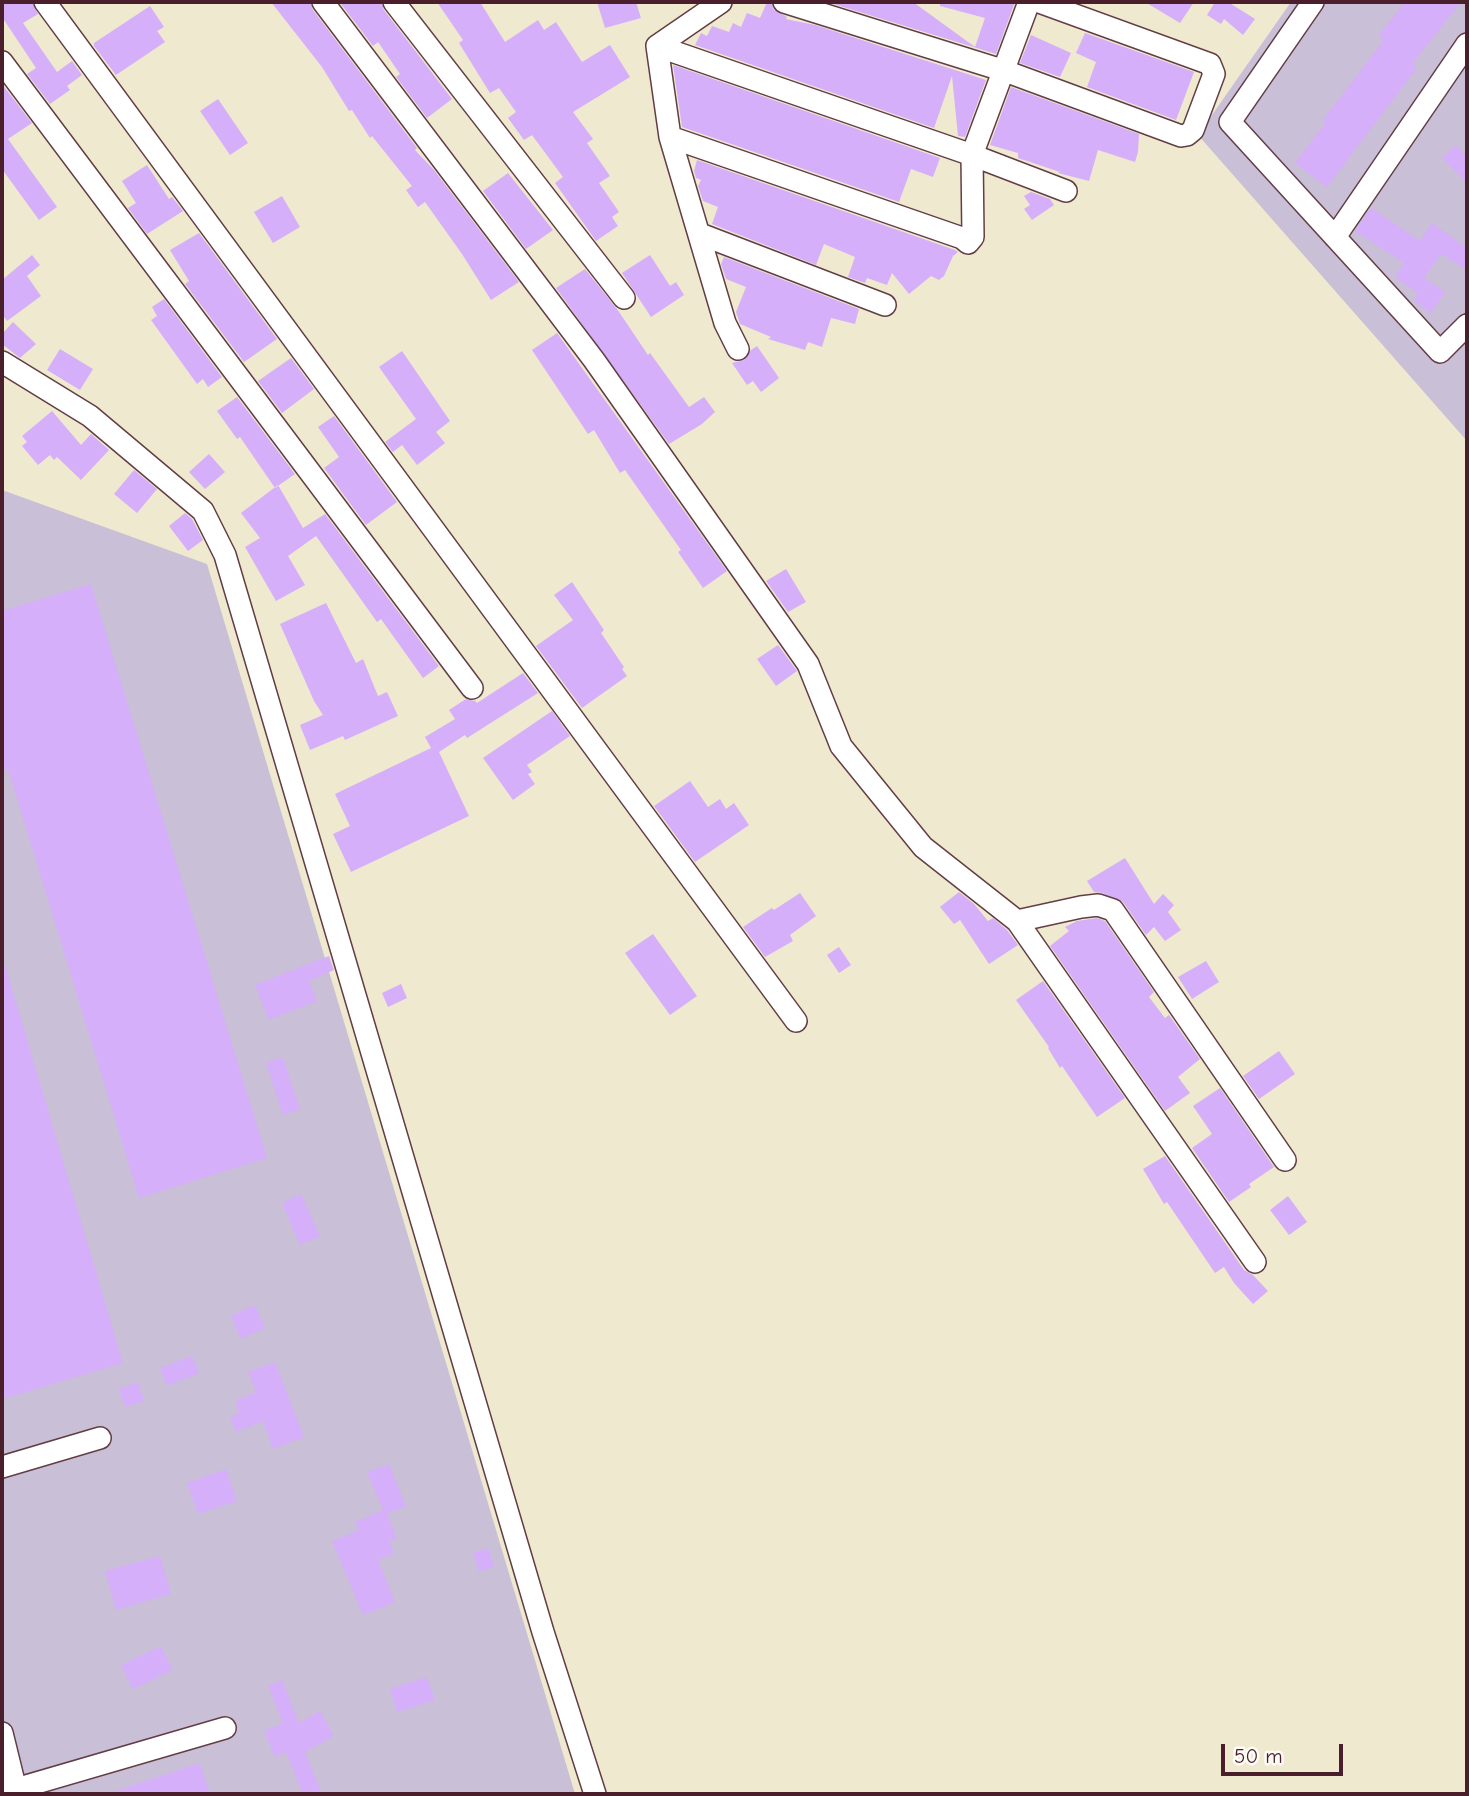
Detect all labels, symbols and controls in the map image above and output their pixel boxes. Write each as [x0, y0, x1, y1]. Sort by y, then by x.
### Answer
scale bar [1224, 1730, 1346, 1774]
text: 50 m [1234, 1744, 1283, 1768]

